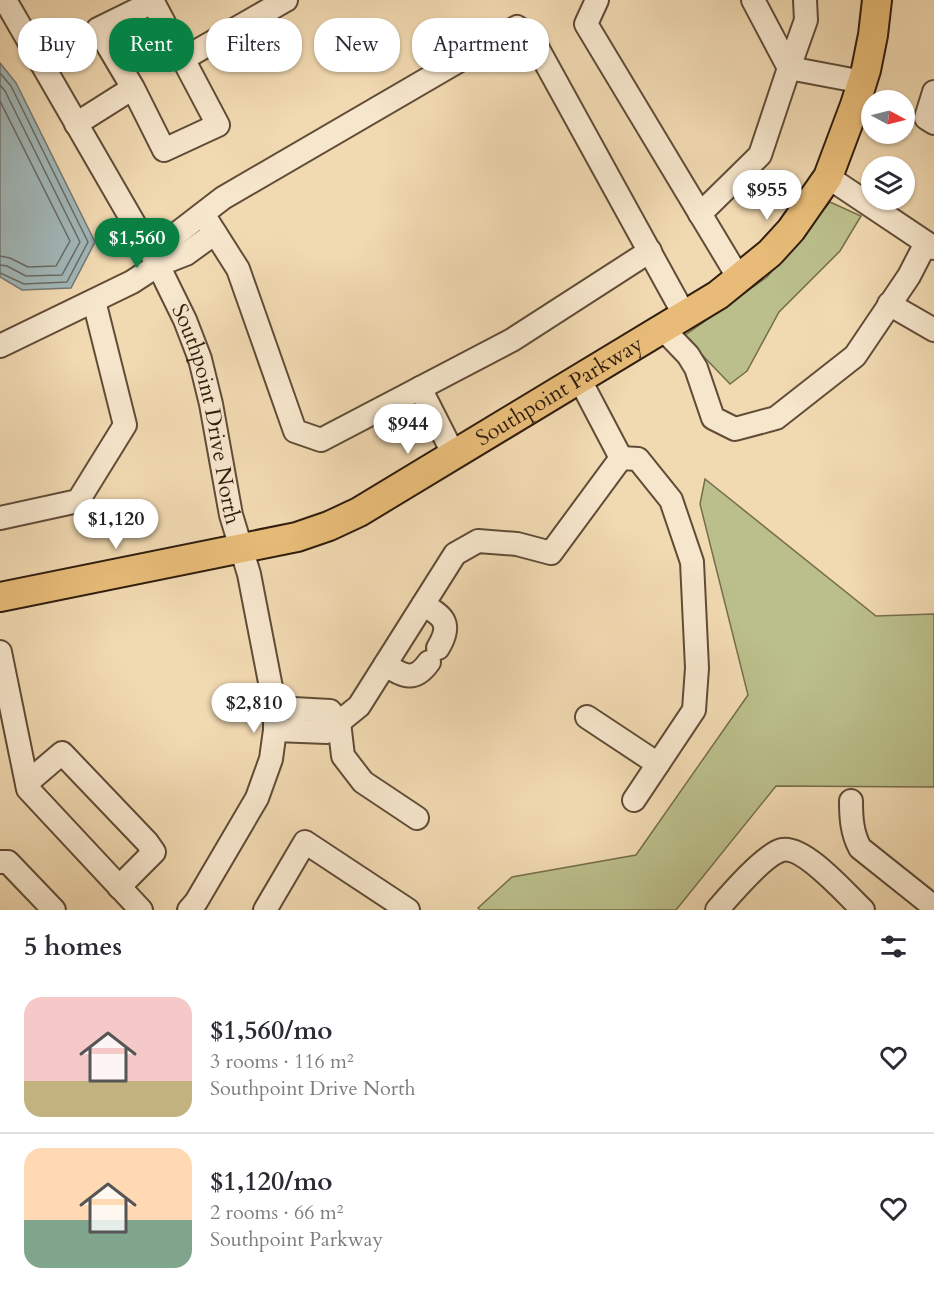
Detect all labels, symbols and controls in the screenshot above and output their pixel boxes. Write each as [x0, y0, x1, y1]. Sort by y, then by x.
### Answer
chip: Buy [18, 18, 97, 72]
chip: Rent [109, 18, 194, 72]
chip: Filters [206, 18, 302, 72]
chip: New [314, 18, 400, 72]
chip: Apartment [412, 18, 549, 72]
north arrow [861, 90, 915, 144]
map controls [861, 90, 915, 210]
button: layers [861, 156, 915, 210]
pin: $955 [731, 170, 803, 221]
text: $955 [747, 176, 787, 203]
pin: $1,560 [88, 218, 186, 269]
text: $1,560 [108, 224, 166, 251]
street label: Southpoint Drive North [164, 299, 248, 528]
street label: Southpoint Parkway [470, 329, 649, 453]
pin: $944 [372, 404, 444, 455]
text: $944 [388, 410, 428, 437]
pin: $1,120 [67, 499, 165, 550]
text: $1,120 [87, 505, 145, 532]
pin: $2,810 [205, 683, 303, 734]
text: $2,810 [225, 689, 283, 716]
text: 5 homes [24, 929, 122, 964]
icon: filters [877, 930, 910, 963]
text: $1,560/mo [210, 1013, 333, 1048]
icon: home [72, 1021, 144, 1093]
icon: heart [877, 1041, 910, 1074]
text: 3 rooms · 116 m² [210, 1048, 354, 1075]
text: Southpoint Drive North [210, 1075, 415, 1102]
text: $1,120/mo [210, 1164, 333, 1199]
icon: home [72, 1172, 144, 1244]
icon: heart [877, 1192, 910, 1225]
text: 2 rooms · 66 m² [210, 1199, 343, 1226]
text: Southpoint Parkway [210, 1226, 383, 1253]

